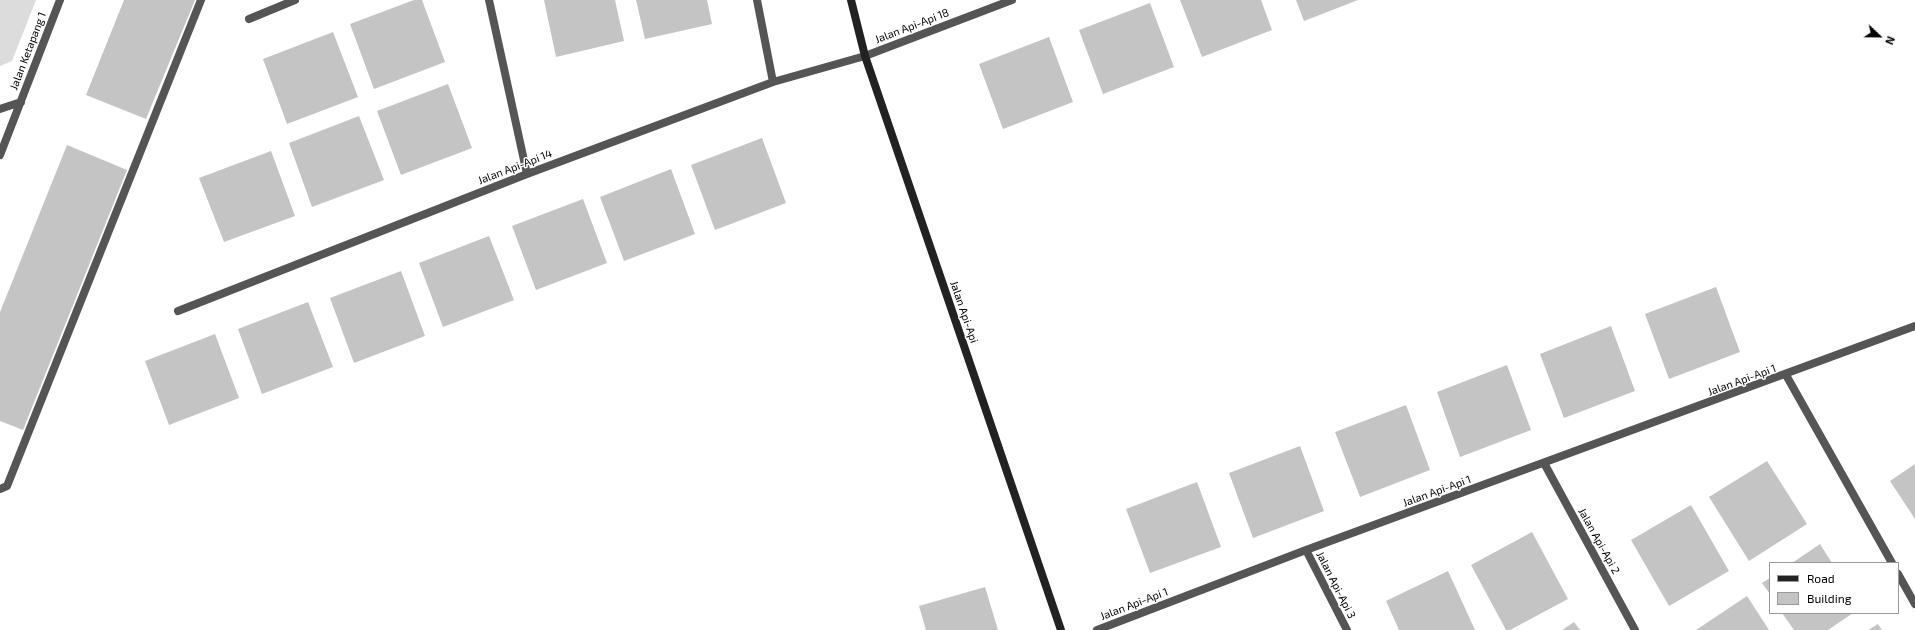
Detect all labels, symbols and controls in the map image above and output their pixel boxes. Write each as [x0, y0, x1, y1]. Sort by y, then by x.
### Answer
street label: Jalan Api-Api 18 [873, 6, 951, 46]
street label: Jalan Ketapang 1 [7, 10, 49, 92]
north arrow [1859, 16, 1899, 56]
text: N [1883, 35, 1898, 47]
street label: Jalan Api-Api 14 [476, 147, 554, 187]
street label: Jalan Api-Api [947, 279, 981, 345]
street label: Jalan Api-Api 1 [1706, 362, 1778, 398]
street label: Jalan Api-Api 1 [1401, 473, 1473, 509]
street label: Jalan Api-Api 2 [1575, 506, 1623, 576]
street label: Jalan Api-Api 3 [1313, 549, 1359, 621]
legend [1769, 562, 1899, 614]
text: Road [1807, 571, 1835, 585]
street label: Jalan Api-Api 1 [1098, 585, 1170, 623]
text: Building [1807, 591, 1851, 605]

